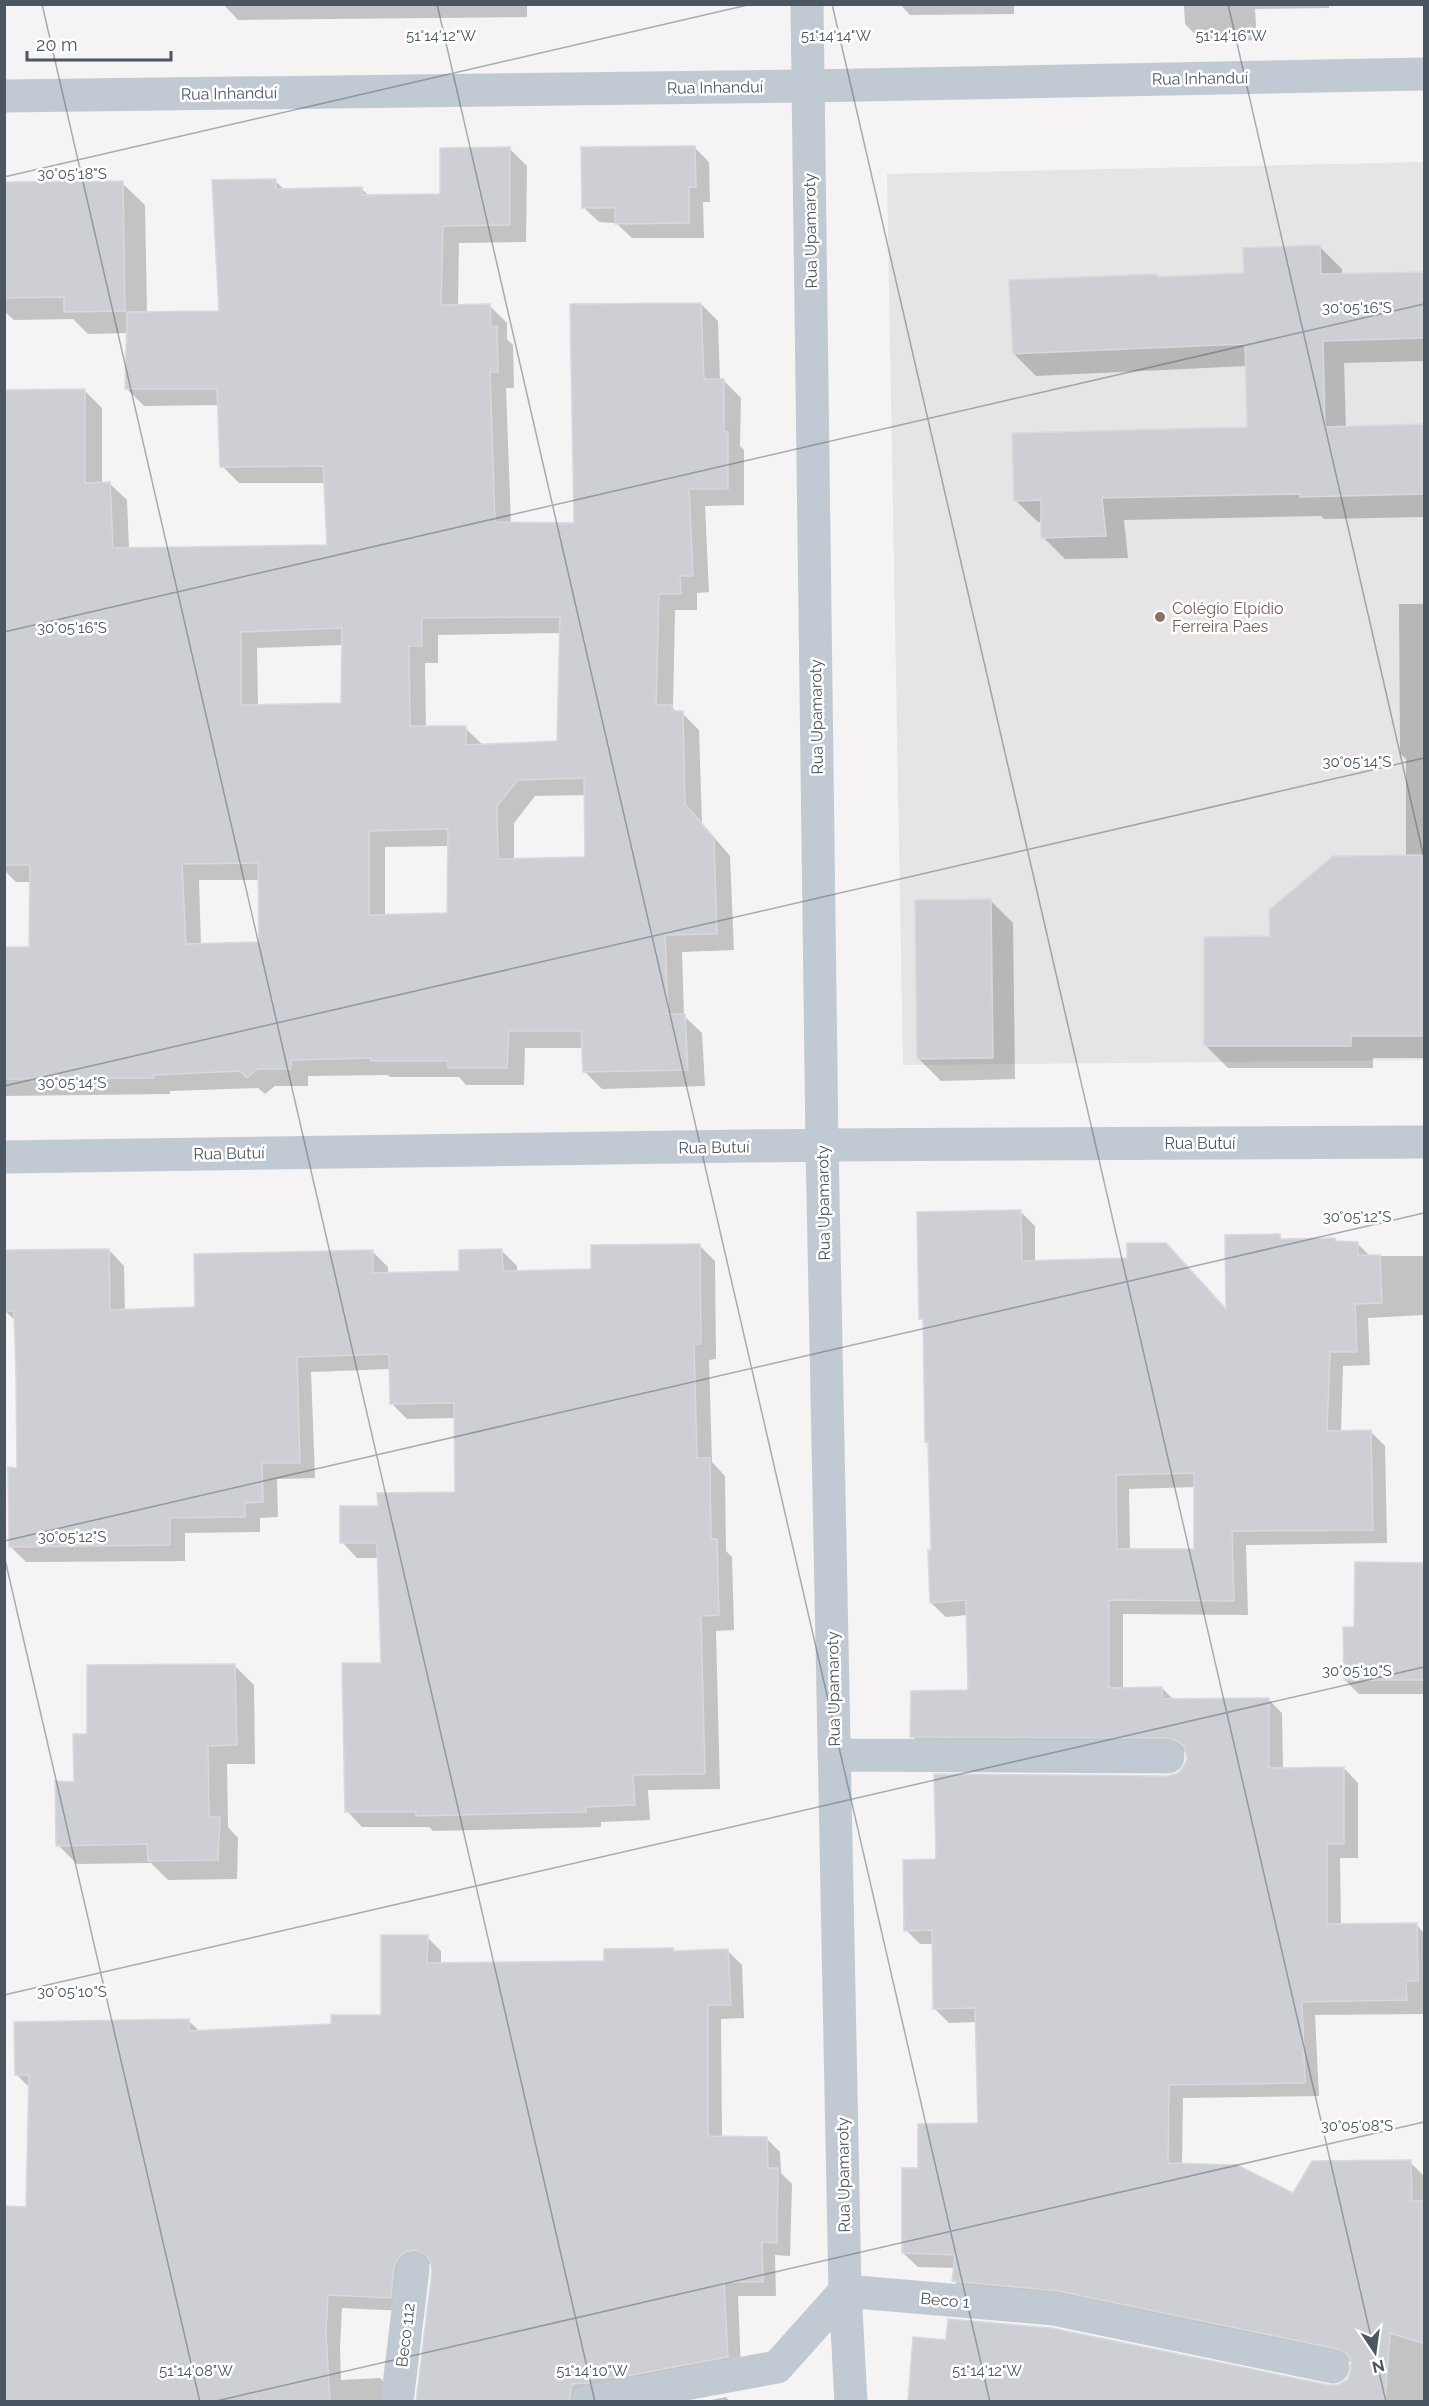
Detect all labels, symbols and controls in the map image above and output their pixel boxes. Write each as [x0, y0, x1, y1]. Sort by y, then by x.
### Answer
scale bar [27, 24, 171, 62]
text: 51°14'12"W [406, 27, 476, 45]
text: 51°14'14"W [801, 27, 871, 45]
text: 51°14'16"W [1195, 27, 1267, 45]
text: 20 m [36, 34, 78, 55]
street label: Rua Inhanduí [1152, 68, 1249, 89]
street label: Rua Inhanduí [667, 77, 764, 98]
street label: Rua Inhanduí [181, 83, 278, 104]
text: 30°05'18"S [37, 165, 107, 183]
street label: Rua Upamaroty [800, 173, 821, 289]
text: 30°05'16"S [1322, 299, 1392, 317]
place label: Colégio Elpídio Ferreira Paes [1172, 599, 1284, 636]
marker: Colégio Elpídio Ferreira Paes [1153, 610, 1167, 624]
text: 30°05'16"S [37, 619, 107, 637]
street label: Rua Upamaroty [806, 659, 827, 775]
text: 30°05'14"S [1323, 753, 1391, 771]
text: 30°05'14"S [38, 1074, 106, 1092]
street label: Rua Butuí [1164, 1134, 1236, 1153]
street label: Rua Butuí [678, 1137, 750, 1158]
street label: Rua Butuí [193, 1143, 265, 1164]
street label: Rua Upamaroty [813, 1145, 834, 1261]
text: 30°05'12"S [1323, 1208, 1391, 1226]
text: 30°05'12"S [38, 1528, 106, 1546]
street label: Rua Upamaroty [823, 1631, 844, 1747]
text: 30°05'10"S [1322, 1662, 1392, 1680]
text: 30°05'10"S [37, 1983, 107, 2001]
street label: Rua Upamaroty [833, 2117, 854, 2233]
text: 30°05'08"S [1321, 2117, 1393, 2135]
street label: Beco 1 [920, 2289, 970, 2312]
street label: Beco 112 [392, 2302, 419, 2368]
north arrow [1345, 2322, 1405, 2382]
text: N [1370, 2355, 1386, 2377]
text: 51°14'08"W [159, 2362, 233, 2380]
text: 51°14'10"W [556, 2362, 628, 2380]
text: 51°14'12"W [952, 2362, 1022, 2380]

